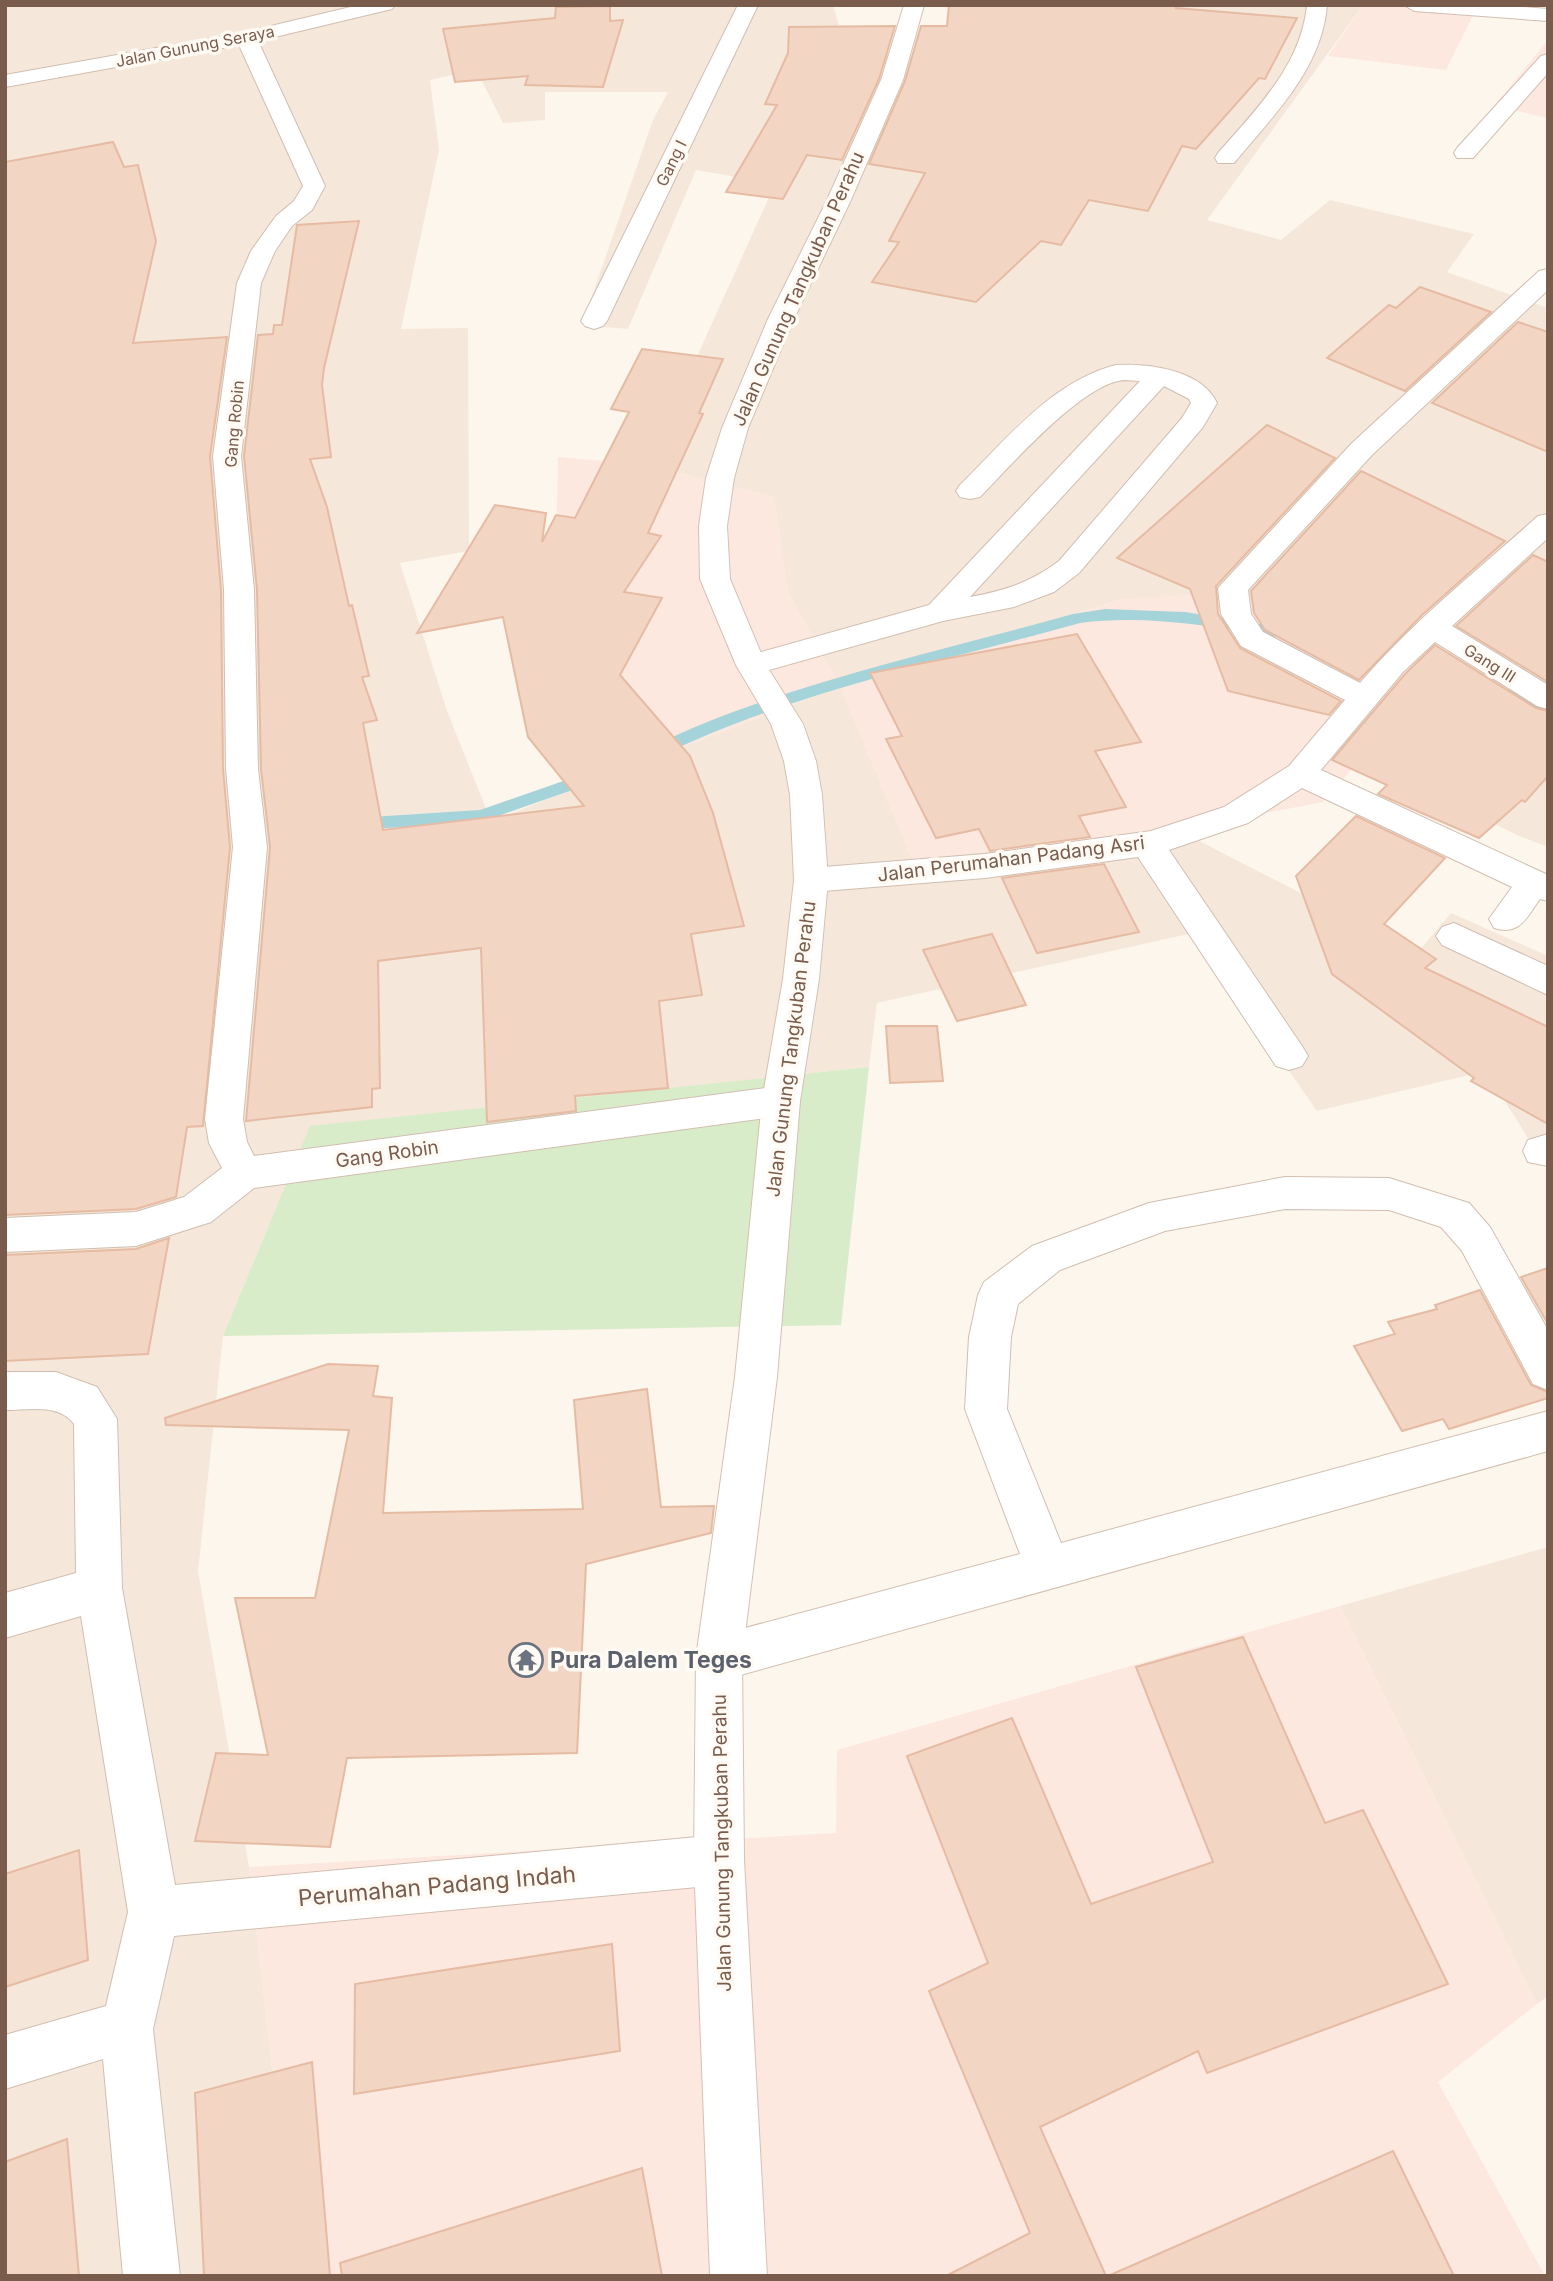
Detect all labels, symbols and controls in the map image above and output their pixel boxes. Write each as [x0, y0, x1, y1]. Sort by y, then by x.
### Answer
street label: Jalan Gunung Seraya [114, 21, 276, 71]
street label: Gang I [651, 137, 691, 189]
street label: Jalan Gunung Tangkuban Perahu [727, 148, 869, 430]
street label: Gang Robin [220, 380, 248, 468]
street label: Gang III [1460, 639, 1520, 687]
street label: Jalan Perumahan Padang Asri [876, 831, 1146, 887]
street label: Jalan Gunung Tangkuban Perahu [761, 900, 821, 1198]
street label: Gang Robin [334, 1135, 440, 1173]
temple icon: Pura Dalem Teges [507, 1641, 545, 1679]
place label: Pura Dalem Teges [550, 1646, 752, 1674]
street label: Jalan Gunung Tangkuban Perahu [708, 1694, 736, 1992]
street label: Perumahan Padang Indah [297, 1860, 577, 1912]

